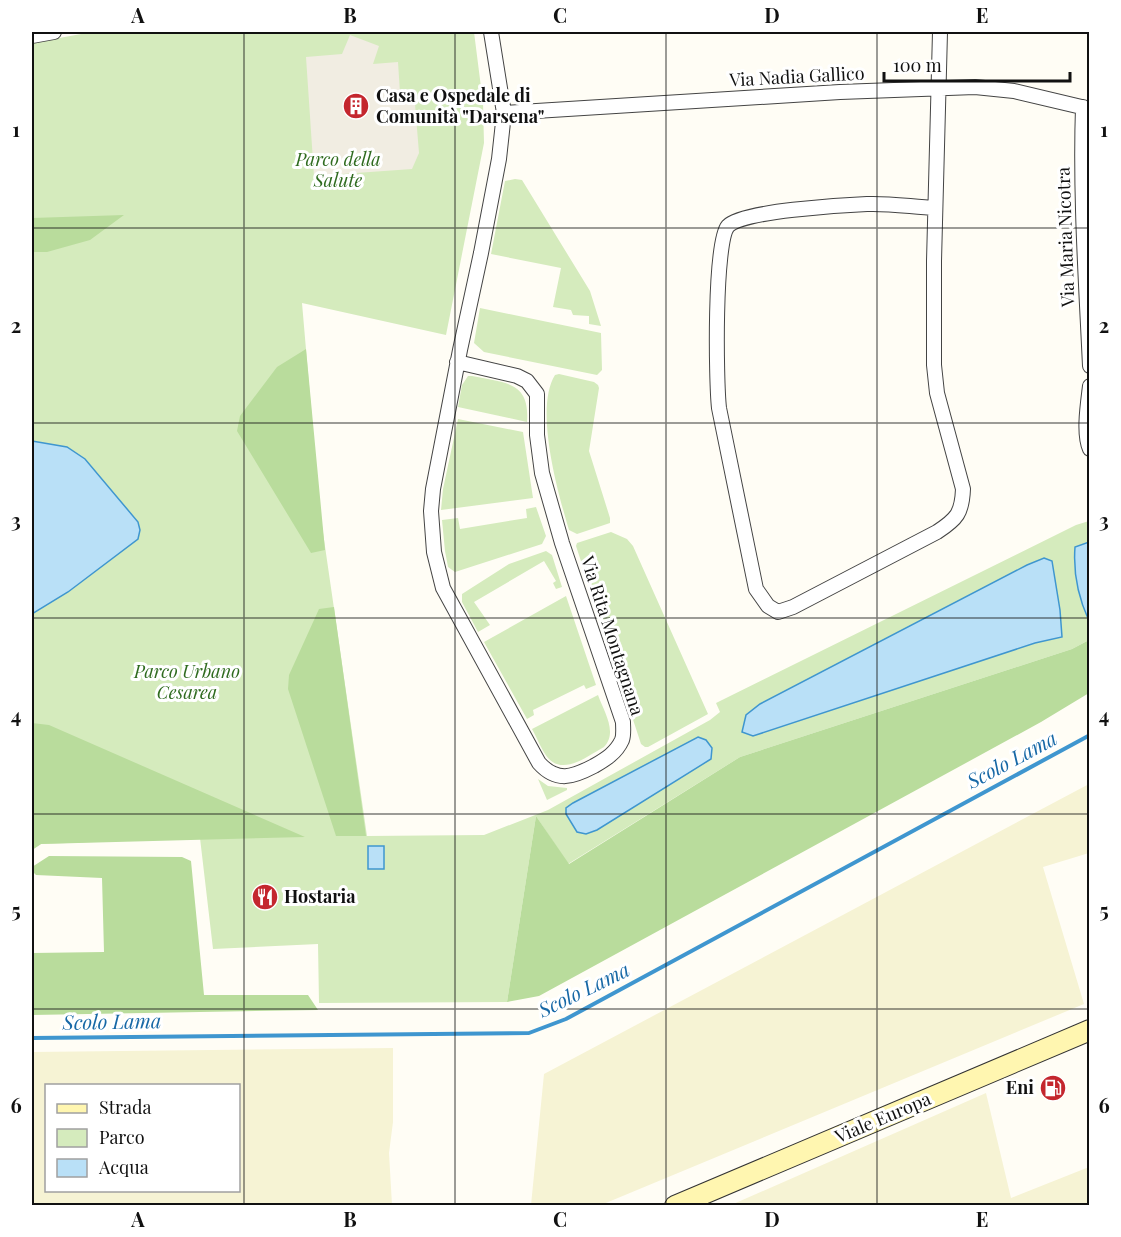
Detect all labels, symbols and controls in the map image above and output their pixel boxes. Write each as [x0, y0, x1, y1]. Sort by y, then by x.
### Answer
text: A [130, 1, 145, 28]
text: B [343, 1, 357, 28]
text: C [553, 1, 567, 28]
text: D [764, 1, 780, 28]
text: E [976, 1, 988, 28]
scale bar [884, 45, 1070, 83]
text: 100 m [893, 53, 942, 77]
street label: Via Nadia Gallico [728, 60, 865, 92]
place label: Casa e Ospedale di Comunità "Darsena" [376, 83, 544, 128]
building icon: Casa e Ospedale di Comunità "Darsena" [341, 91, 371, 121]
text: 1 [12, 115, 20, 142]
text: 1 [1100, 115, 1108, 142]
park label: Parco della Salute [294, 147, 381, 192]
street label: Via Maria Nicotra [1051, 167, 1079, 308]
text: 2 [11, 311, 21, 338]
text: 2 [1099, 311, 1109, 338]
text: 3 [11, 506, 21, 533]
text: 3 [1099, 506, 1109, 533]
street label: Via Rita Montagnana [576, 552, 650, 718]
park label: Parco Urbano Cesarea [133, 659, 240, 704]
text: 4 [11, 701, 21, 728]
text: 4 [1099, 701, 1109, 728]
water label: Scolo Lama [961, 724, 1061, 794]
restaurant icon: Hostaria [250, 882, 280, 912]
place label: Hostaria [284, 884, 356, 908]
text: 5 [11, 896, 21, 923]
text: 5 [1099, 896, 1109, 923]
water label: Scolo Lama [532, 955, 634, 1023]
water label: Scolo Lama [61, 1006, 162, 1035]
fuel station icon: Eni [1038, 1073, 1068, 1103]
place label: Eni [1006, 1075, 1034, 1099]
legend [45, 1084, 240, 1192]
street label: Viale Europa [830, 1086, 934, 1148]
text: 6 [10, 1091, 22, 1118]
text: 6 [1098, 1091, 1110, 1118]
text: Strada [99, 1095, 152, 1119]
text: Parco [99, 1125, 145, 1149]
text: Acqua [98, 1155, 149, 1179]
text: A [130, 1205, 145, 1232]
text: B [343, 1205, 357, 1232]
text: C [553, 1205, 567, 1232]
text: D [764, 1205, 780, 1232]
text: E [976, 1205, 988, 1232]

